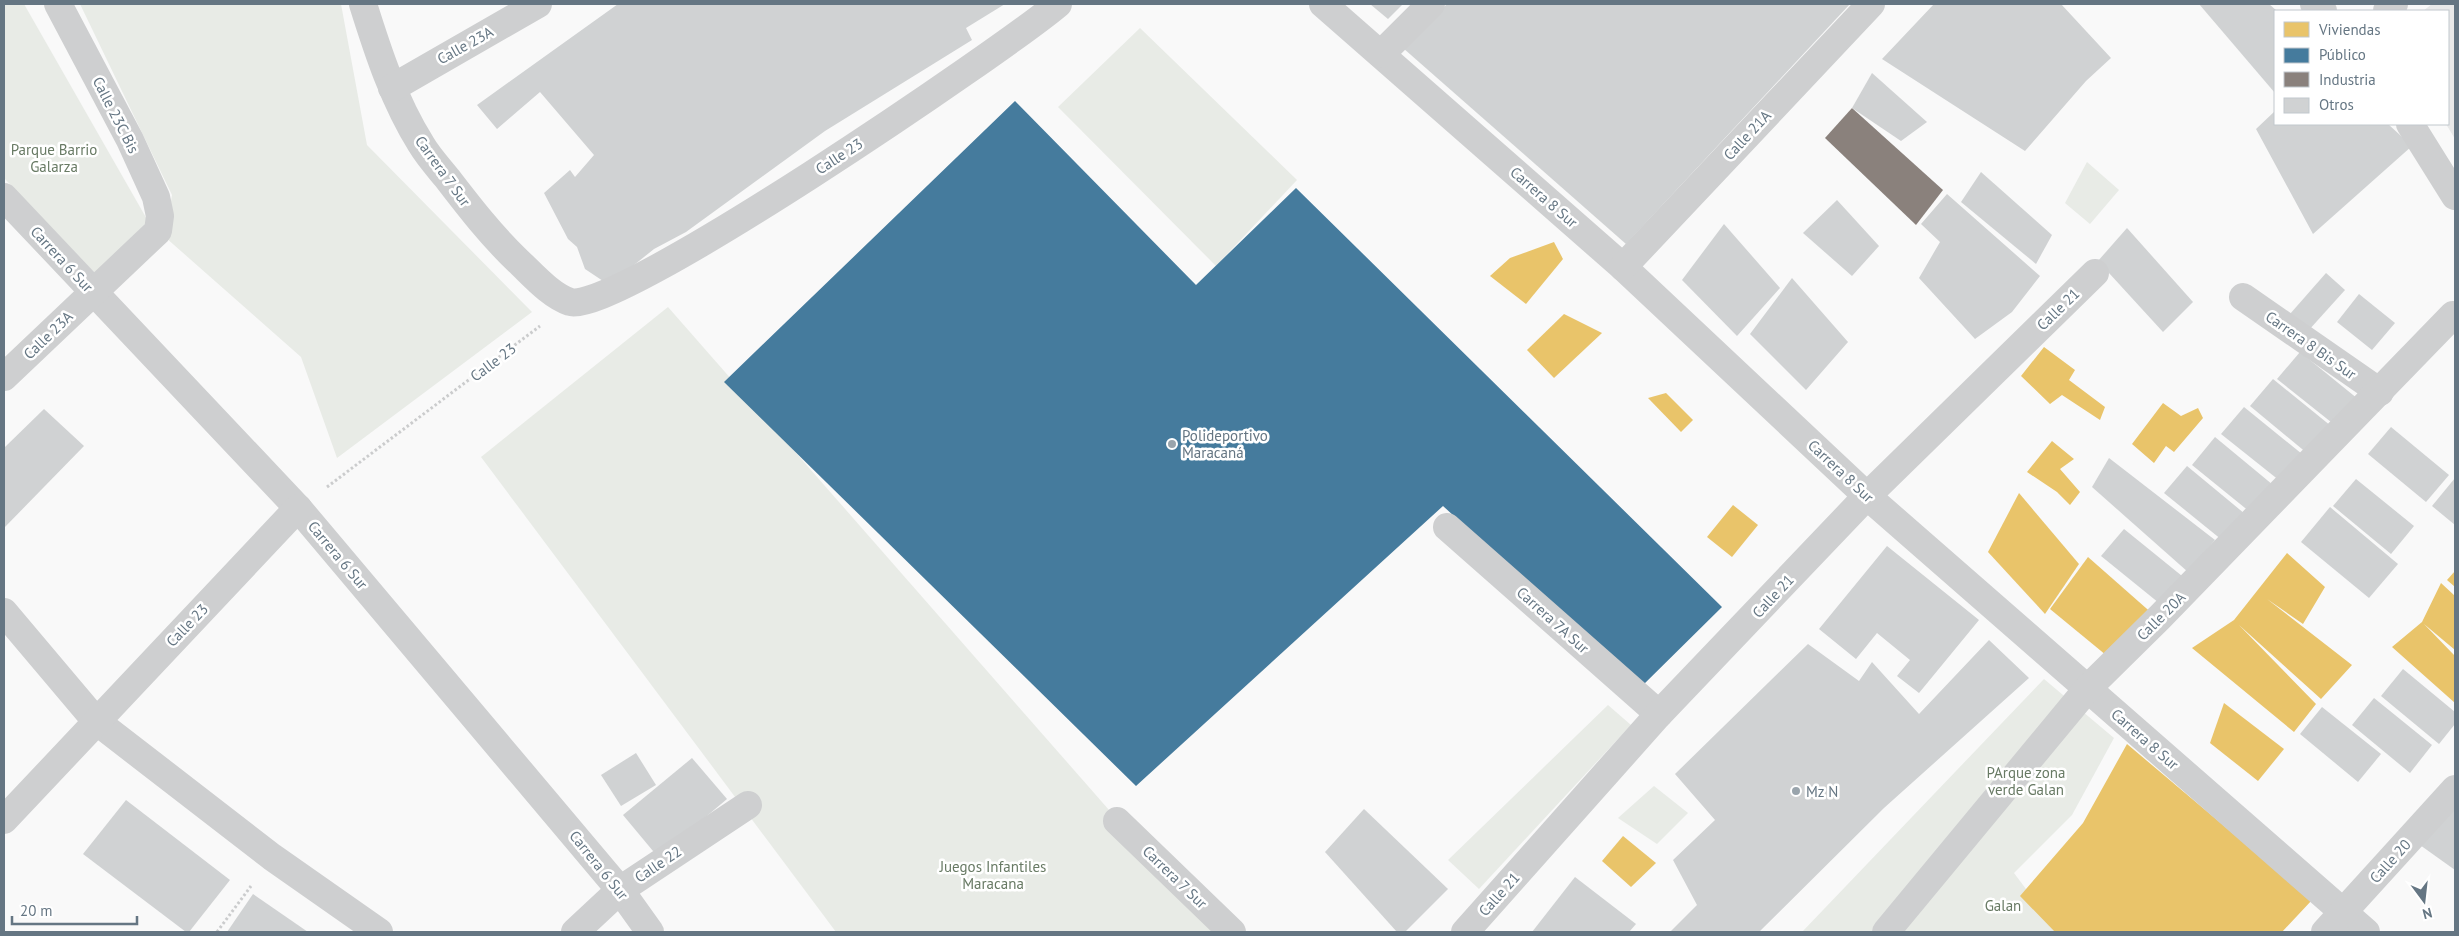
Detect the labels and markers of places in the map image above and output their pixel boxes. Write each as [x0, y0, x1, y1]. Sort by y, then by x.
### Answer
place label: Polideportivo Maracaná [1182, 426, 1268, 462]
marker: Polideportivo Maracaná [1166, 438, 1178, 450]
place label: Mz N [1806, 782, 1838, 801]
marker: Mz N [1790, 785, 1802, 797]

